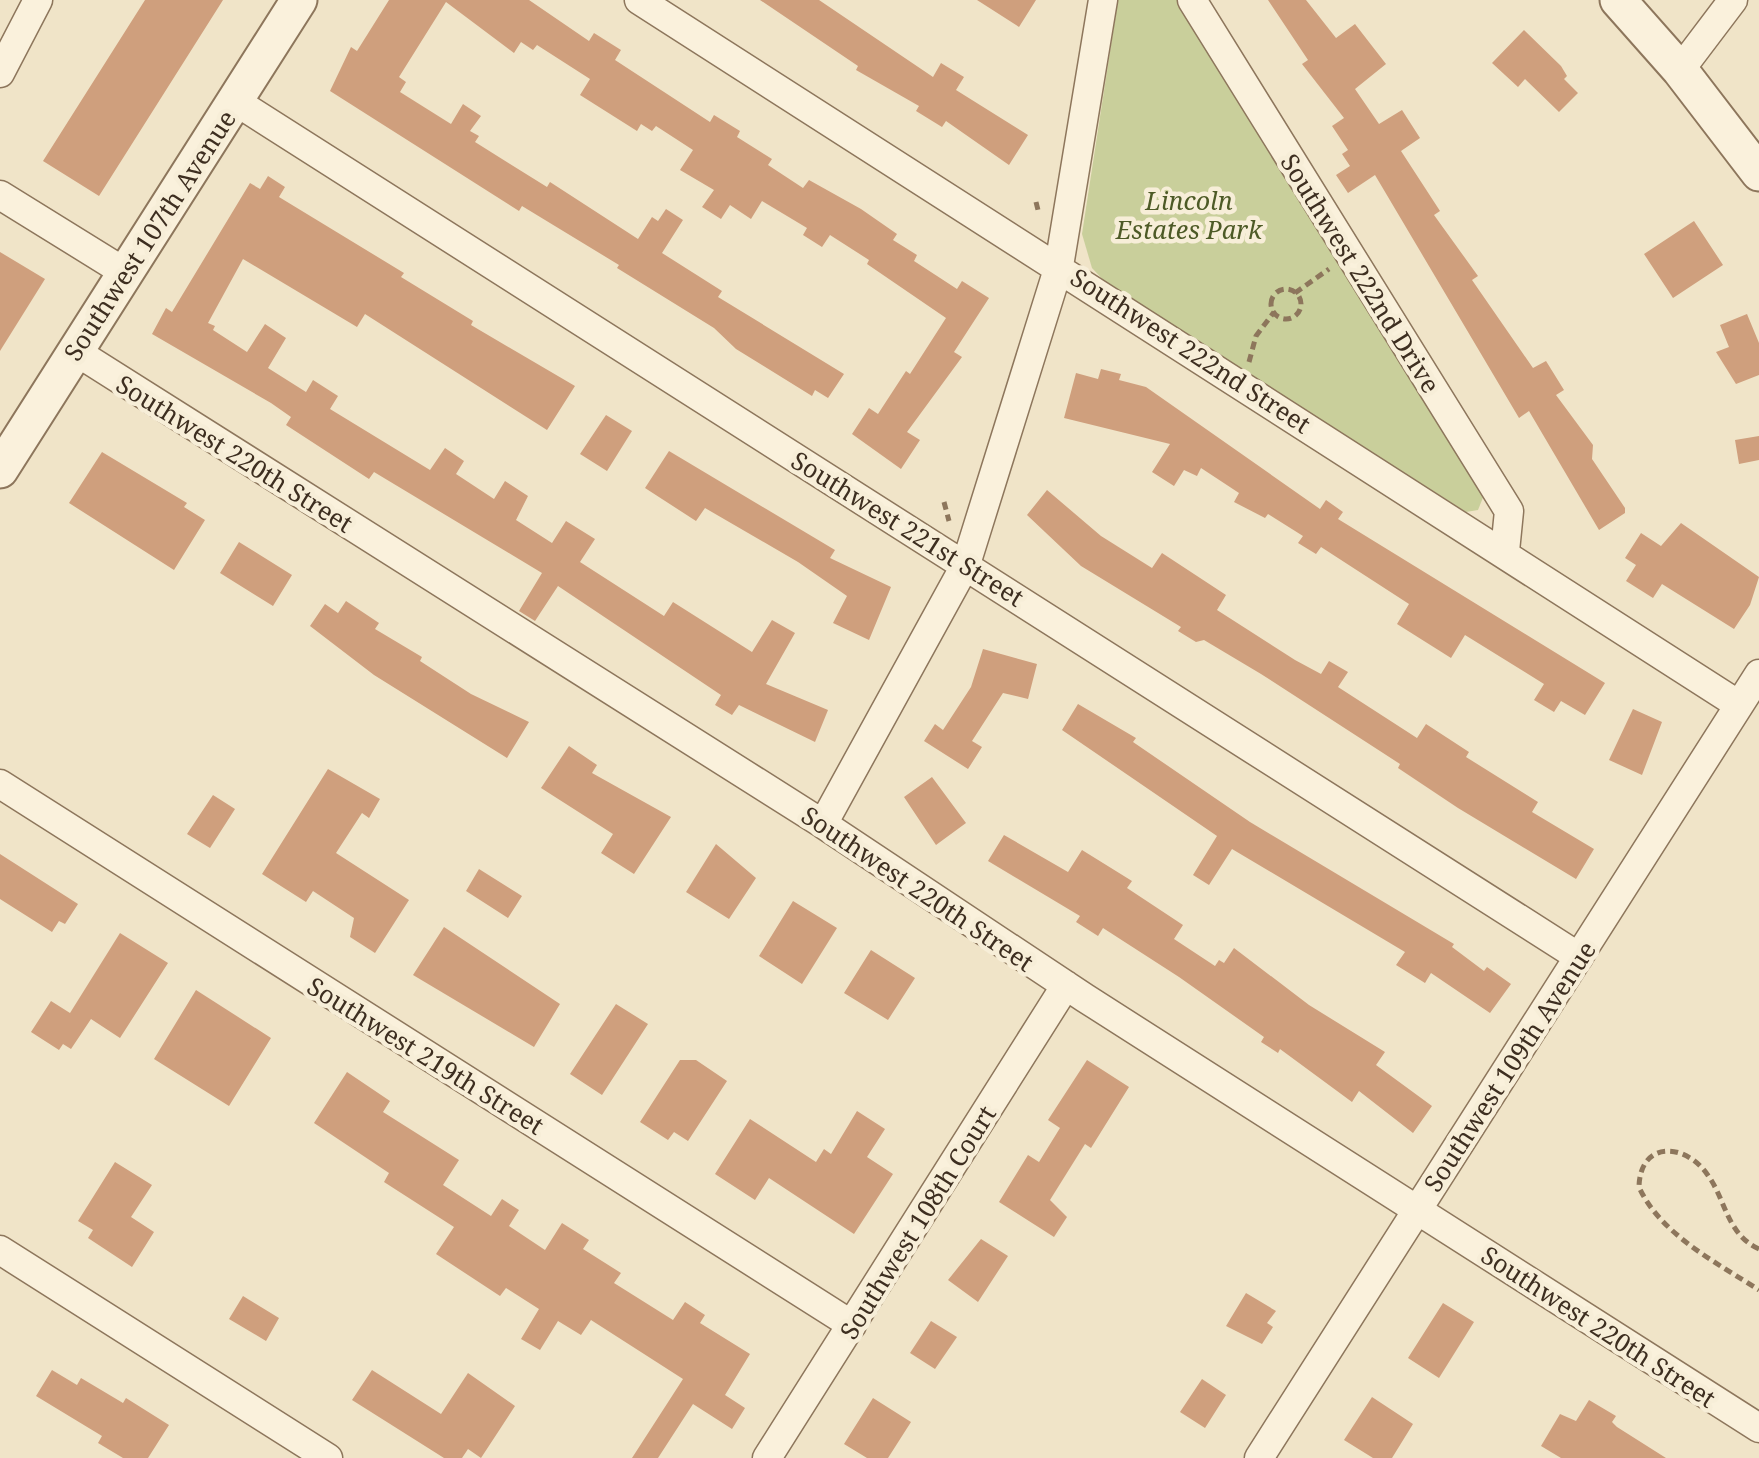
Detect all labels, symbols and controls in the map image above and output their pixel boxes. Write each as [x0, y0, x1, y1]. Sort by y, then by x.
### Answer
street label: Southwest 107th Avenue [55, 103, 243, 367]
street label: Southwest 222nd Drive [1274, 147, 1448, 399]
park label: Lincoln Estates Park [1115, 183, 1263, 246]
street label: Southwest 222nd Street [1064, 260, 1318, 441]
street label: Southwest 220th Street [110, 366, 360, 540]
street label: Southwest 221st Street [785, 442, 1031, 614]
street label: Southwest 220th Street [795, 798, 1041, 979]
street label: Southwest 109th Avenue [1415, 934, 1603, 1198]
street label: Southwest 219th Street [301, 968, 551, 1142]
street label: Southwest 108th Court [831, 1099, 1003, 1345]
street label: Southwest 220th Street [1475, 1237, 1723, 1415]

